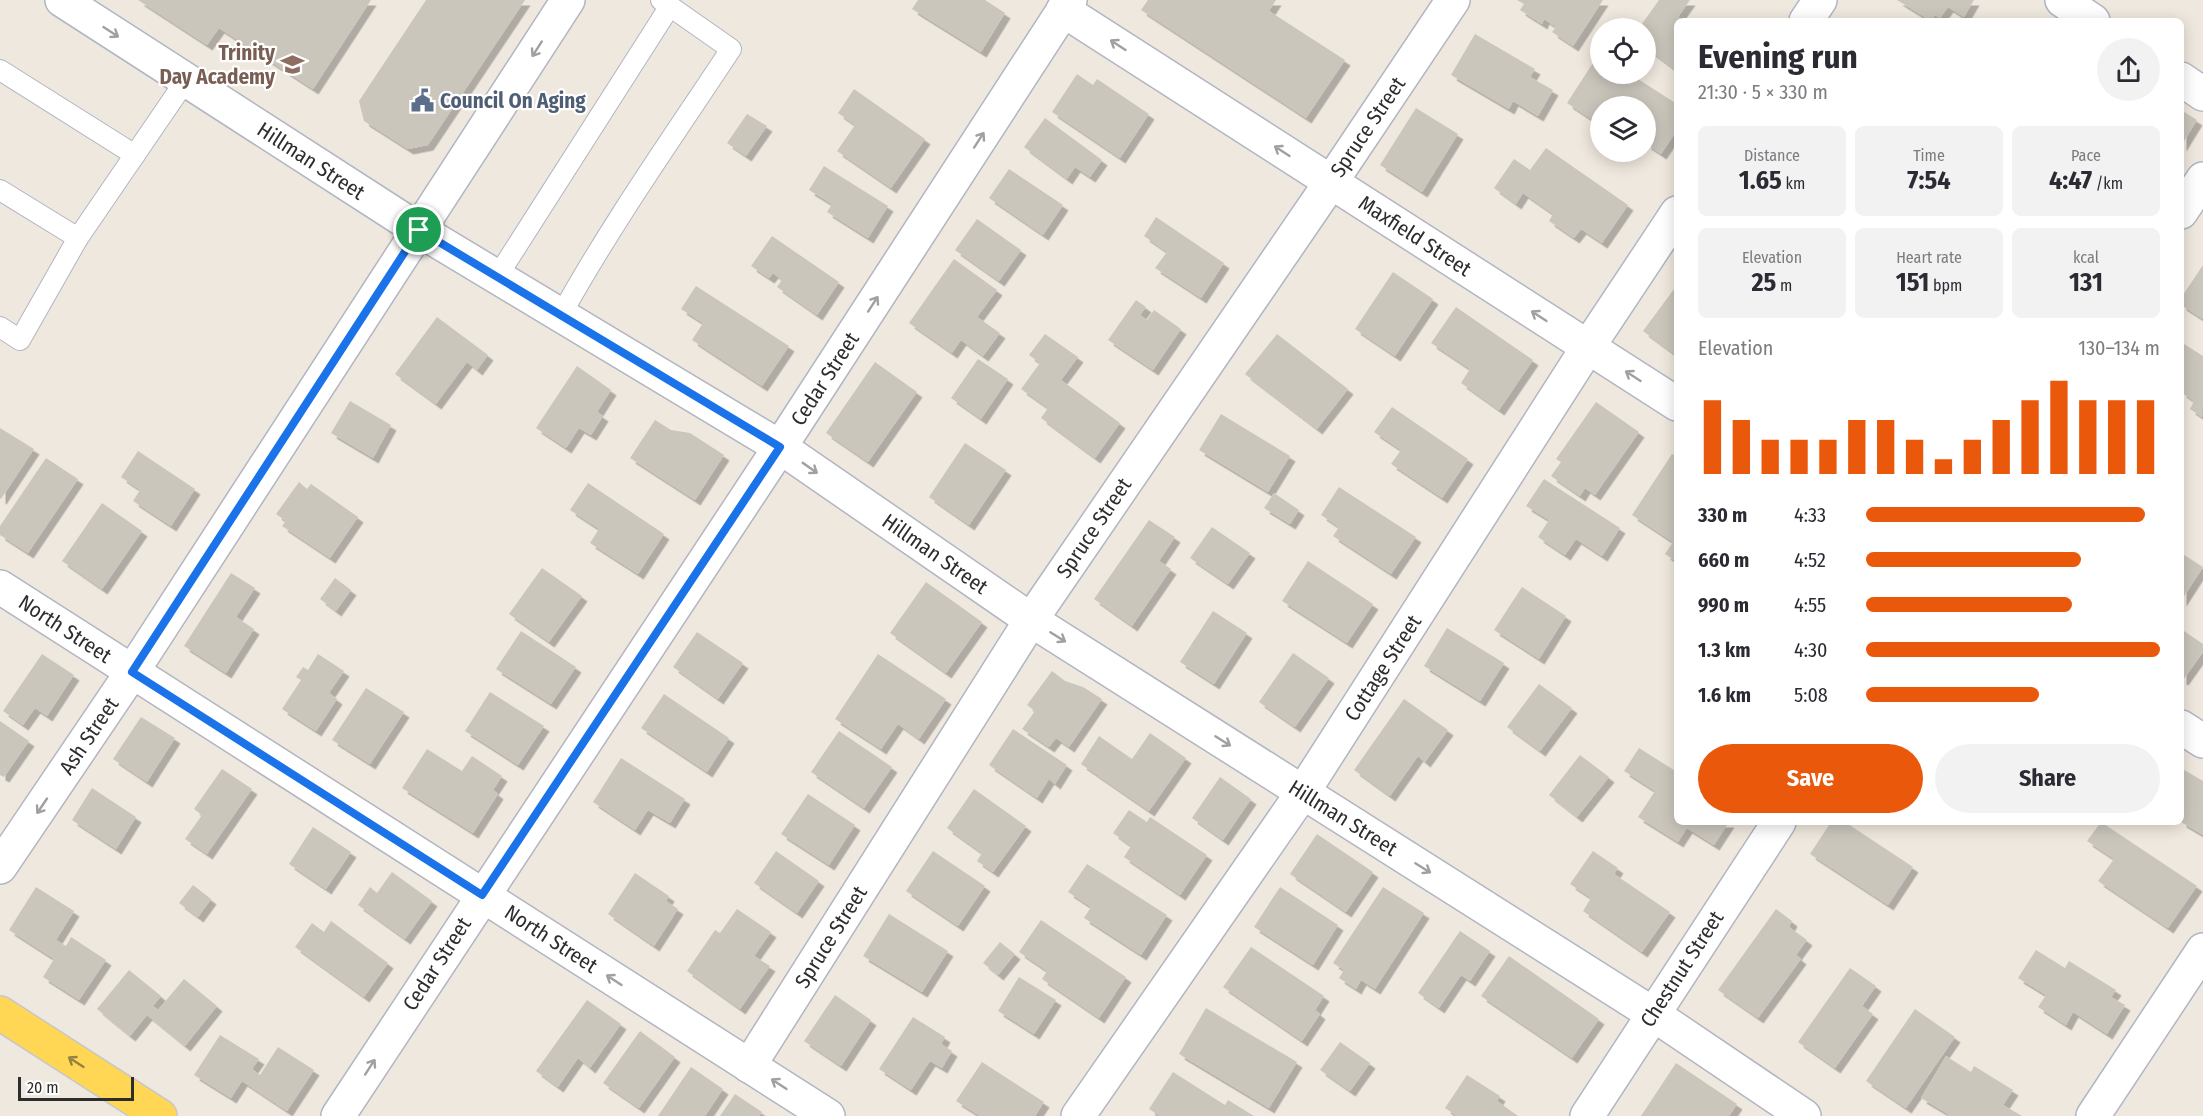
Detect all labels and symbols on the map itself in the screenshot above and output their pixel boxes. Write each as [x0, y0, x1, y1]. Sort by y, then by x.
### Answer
one-way arrow [102, 26, 119, 38]
one-way arrow [1110, 39, 1127, 51]
place label: Trinity Day Academy [159, 40, 276, 90]
one-way arrow [530, 40, 542, 57]
school or university icon: Trinity Day Academy [280, 52, 306, 78]
street label: Spruce Street [1325, 72, 1411, 182]
public building icon: Council On Aging [409, 88, 435, 114]
place label: Council On Aging [440, 88, 586, 114]
street label: Hillman Street [252, 117, 370, 206]
one-way arrow [974, 132, 986, 149]
one-way arrow [1274, 144, 1291, 156]
street label: Maxfield Street [1354, 190, 1476, 282]
pin [393, 204, 444, 255]
one-way arrow [867, 295, 880, 312]
one-way arrow [1531, 309, 1548, 321]
street label: Cedar Street [785, 327, 865, 431]
one-way arrow [1625, 369, 1642, 381]
one-way arrow [802, 462, 818, 474]
street label: Spruce Street [1051, 473, 1137, 583]
street label: Hillman Street [877, 508, 993, 600]
street label: North Street [14, 589, 116, 669]
street label: Cottage Street [1339, 610, 1427, 726]
one-way arrow [1049, 632, 1066, 644]
street label: Ash Street [54, 692, 124, 780]
one-way arrow [1214, 736, 1231, 748]
street label: Hillman Street [1284, 774, 1402, 862]
one-way arrow [36, 797, 48, 814]
one-way arrow [1414, 863, 1431, 875]
street label: Spruce Street [789, 881, 873, 993]
street label: North Street [500, 899, 602, 979]
street label: Chestnut Street [1635, 906, 1729, 1032]
street label: Cedar Street [397, 912, 477, 1016]
one-way arrow [606, 973, 623, 985]
one-way arrow [67, 1055, 84, 1068]
one-way arrow [364, 1059, 376, 1076]
scale bar [18, 1074, 134, 1102]
one-way arrow [771, 1078, 788, 1090]

